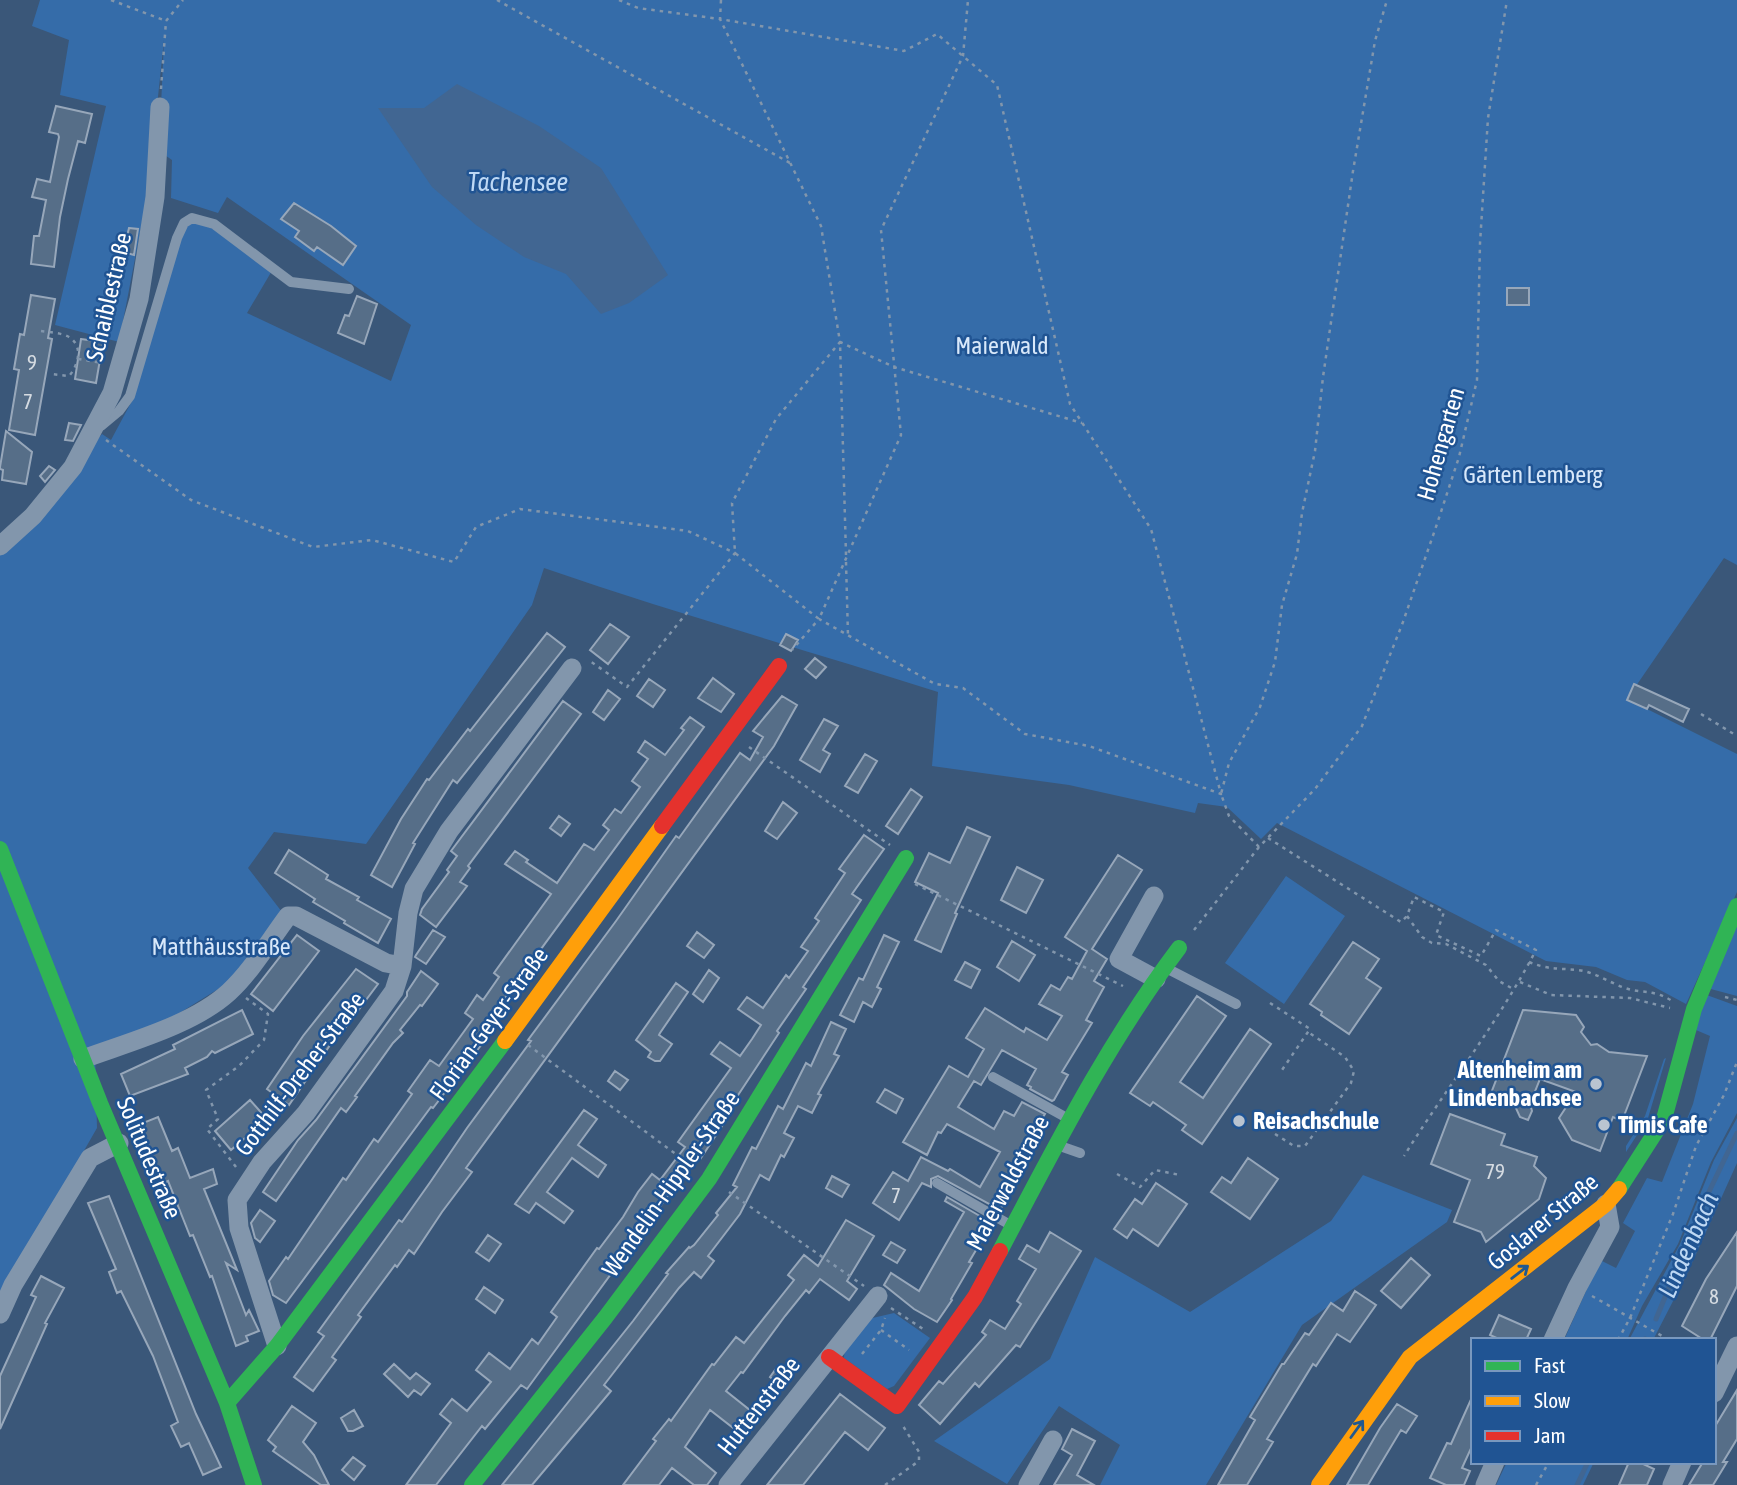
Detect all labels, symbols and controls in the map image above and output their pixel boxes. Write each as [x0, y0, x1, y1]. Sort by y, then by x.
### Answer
water label: Tachensee [468, 167, 568, 197]
street label: Schaiblestraße [81, 230, 136, 364]
park label: Maierwald [955, 332, 1049, 359]
house number: 9 [27, 350, 37, 374]
street label: Hohengarten [1411, 384, 1470, 504]
house number: 7 [23, 389, 33, 413]
park label: Gärten Lemberg [1463, 461, 1603, 488]
park label: Matthäusstraße [151, 933, 291, 960]
street label: Florian-Geyer-Straße [424, 942, 553, 1105]
street label: Gotthilf-Dreher-Straße [229, 987, 370, 1161]
place label: Altenheim am Lindenbachsee [1448, 1056, 1582, 1111]
marker: Altenheim am Lindenbachsee [1588, 1076, 1604, 1092]
street label: Wendelin-Hippler-Straße [596, 1086, 745, 1282]
street label: Solitudestraße [112, 1093, 187, 1223]
place label: Reisachschule [1253, 1107, 1379, 1134]
street label: Maierwaldstraße [961, 1111, 1054, 1255]
place label: Timis Cafe [1618, 1111, 1708, 1138]
marker: Reisachschule [1231, 1113, 1247, 1129]
marker: Timis Cafe [1596, 1117, 1612, 1133]
house number: 79 [1485, 1159, 1505, 1183]
street label: Goslarer Straße [1482, 1168, 1603, 1275]
house number: 7 [891, 1183, 901, 1207]
water label: Lindenbach [1652, 1187, 1725, 1302]
one-way arrow [1510, 1264, 1528, 1280]
house number: 8 [1709, 1284, 1719, 1308]
legend [1471, 1338, 1716, 1464]
street label: Huttenstraße [712, 1351, 805, 1460]
text: Fast [1534, 1353, 1565, 1377]
text: Slow [1534, 1388, 1571, 1412]
one-way arrow [1350, 1420, 1365, 1438]
text: Jam [1534, 1423, 1566, 1447]

